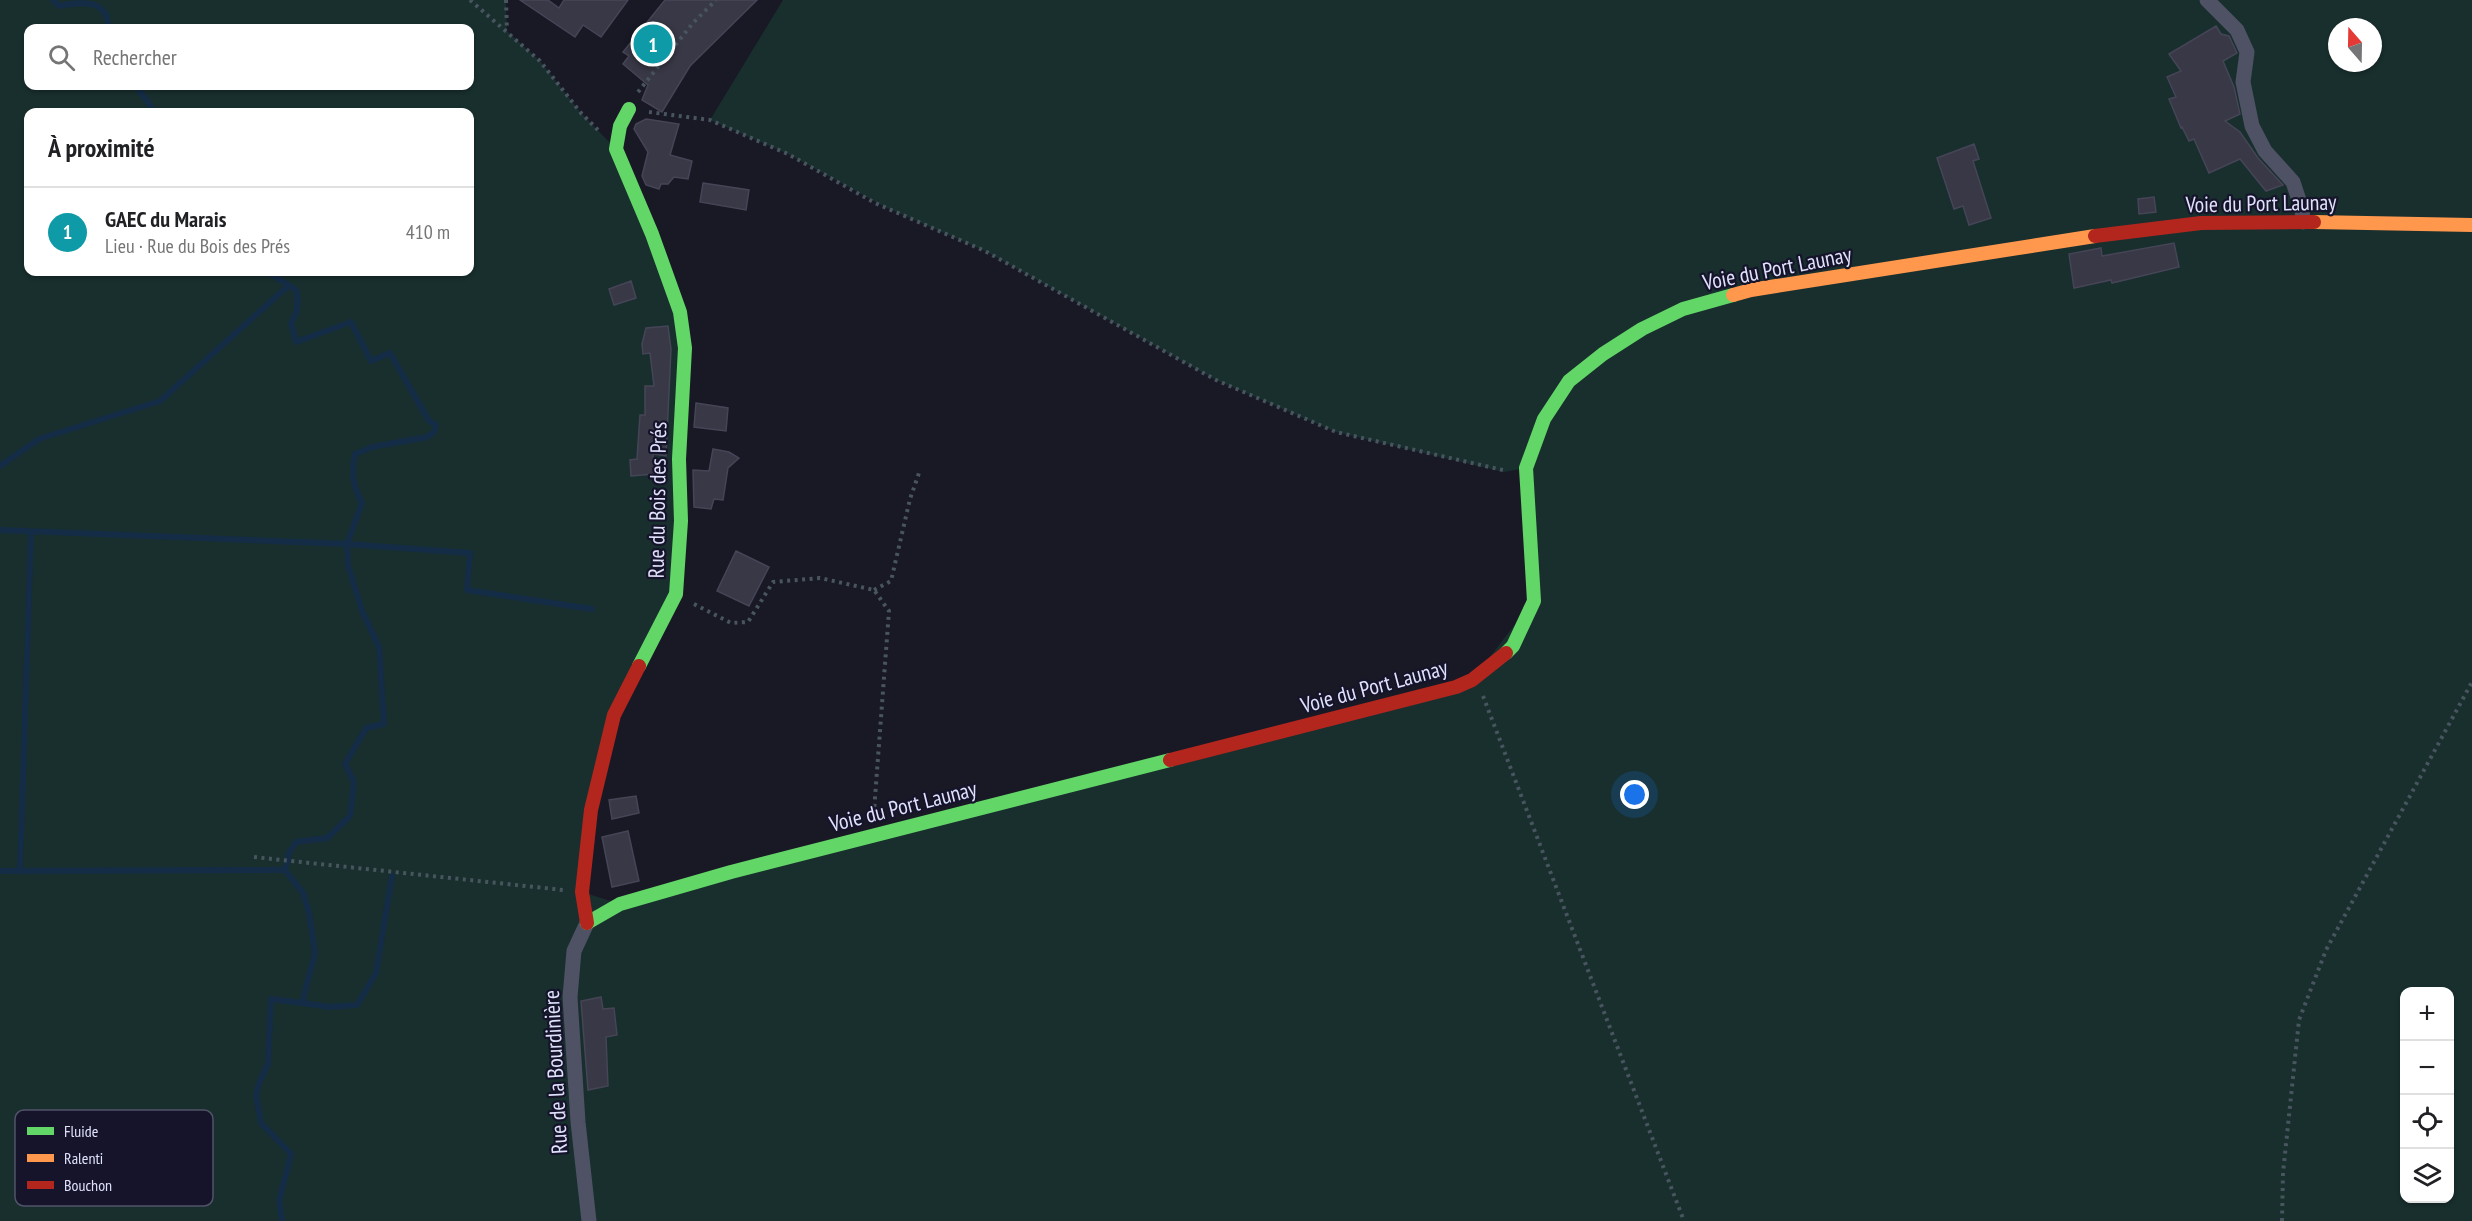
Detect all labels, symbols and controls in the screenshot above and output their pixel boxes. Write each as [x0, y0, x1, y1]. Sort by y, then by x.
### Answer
north arrow [2328, 18, 2382, 72]
pin: 1 [634, 22, 672, 66]
search box [24, 24, 474, 90]
icon: search [45, 41, 78, 74]
text: Rechercher [93, 43, 177, 71]
text: À proximité [48, 131, 155, 164]
street label: Voie du Port Launay [2184, 188, 2337, 218]
text: GAEC du Marais [105, 205, 226, 233]
text: 1 [63, 219, 72, 245]
text: 410 m [406, 219, 450, 245]
text: Lieu · Rue du Bois des Prés [105, 233, 290, 259]
street label: Voie du Port Launay [1699, 240, 1854, 296]
street label: Rue du Bois des Prés [642, 421, 672, 579]
street label: Voie du Port Launay [1297, 653, 1451, 719]
street label: Voie du Port Launay [825, 774, 980, 838]
your location [1620, 780, 1649, 809]
map controls [2400, 987, 2454, 1203]
button: + [2400, 987, 2454, 1041]
street label: Rue de la Bourdinière [537, 989, 573, 1155]
button: − [2400, 1041, 2454, 1095]
button: locate [2400, 1095, 2454, 1149]
legend [15, 1110, 213, 1206]
text: Fluide [64, 1121, 98, 1141]
text: Ralenti [64, 1148, 103, 1168]
button: layers [2400, 1149, 2454, 1203]
text: Bouchon [64, 1175, 112, 1195]

